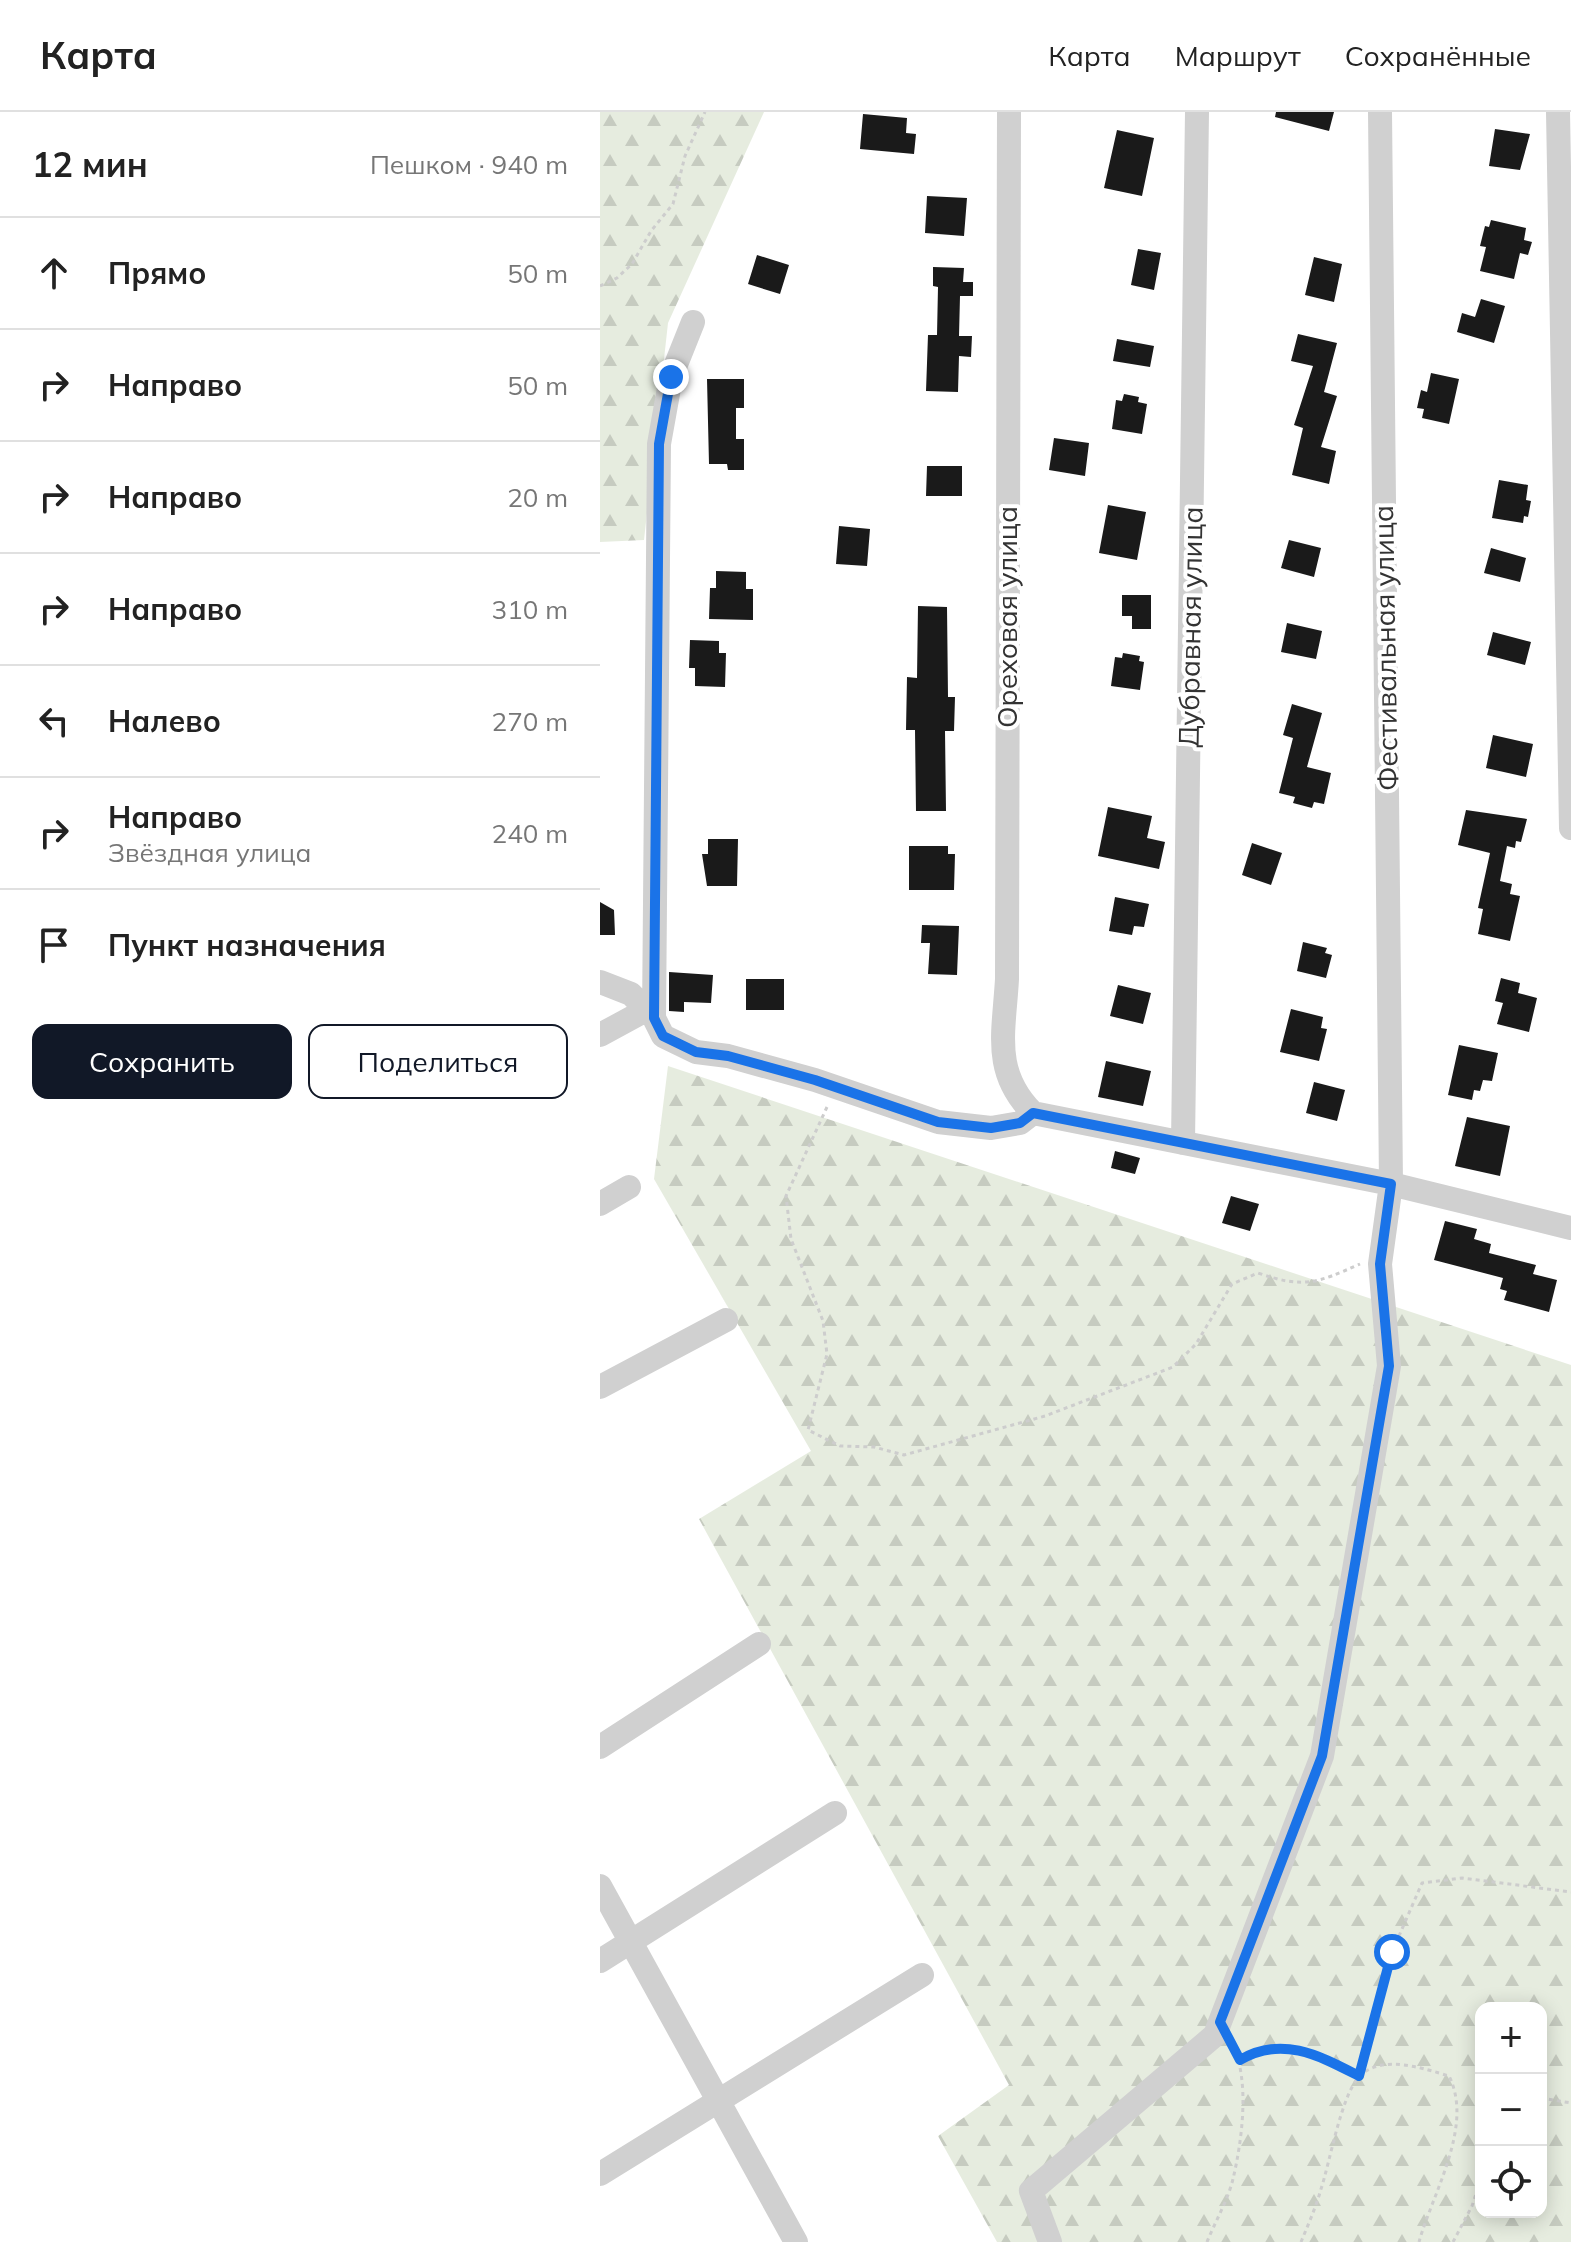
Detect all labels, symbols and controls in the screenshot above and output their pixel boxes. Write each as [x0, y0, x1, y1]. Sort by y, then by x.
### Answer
text: Карта [40, 31, 157, 79]
text: Карта [1048, 38, 1131, 73]
text: Маршрут [1175, 38, 1301, 73]
text: Сохранённые [1345, 38, 1531, 73]
text: 12 мин [32, 143, 148, 186]
text: Пешком · 940 m [370, 148, 568, 181]
icon: ahead [32, 251, 76, 295]
text: Прямо [108, 254, 206, 292]
text: 50 m [507, 257, 568, 290]
route end [653, 359, 689, 395]
icon: right [32, 363, 76, 407]
text: Направо [108, 366, 242, 404]
text: 50 m [507, 369, 568, 402]
icon: right [32, 475, 76, 519]
text: Направо [108, 478, 242, 516]
text: 20 m [507, 481, 568, 514]
street label: Фестивальная улица [1365, 505, 1405, 791]
street label: Ореховая улица [989, 506, 1024, 728]
street label: Дубравная улица [1170, 506, 1210, 748]
icon: right [32, 587, 76, 631]
text: Направо [108, 590, 242, 628]
text: 310 m [492, 593, 568, 626]
icon: left [32, 699, 76, 743]
text: Налево [108, 702, 221, 740]
text: 270 m [492, 705, 568, 738]
text: Направо [108, 798, 242, 836]
icon: right [32, 811, 76, 855]
text: 240 m [492, 817, 568, 850]
text: Звёздная улица [108, 836, 311, 869]
icon: arrive [32, 923, 76, 967]
text: Пункт назначения [108, 926, 386, 964]
button: Сохранить [32, 1024, 292, 1099]
button: Поделиться [308, 1024, 568, 1099]
route start [1374, 1934, 1410, 1970]
map controls [1475, 2002, 1547, 2218]
button: + [1475, 2002, 1547, 2074]
button: − [1475, 2074, 1547, 2146]
button: locate [1475, 2146, 1547, 2218]

